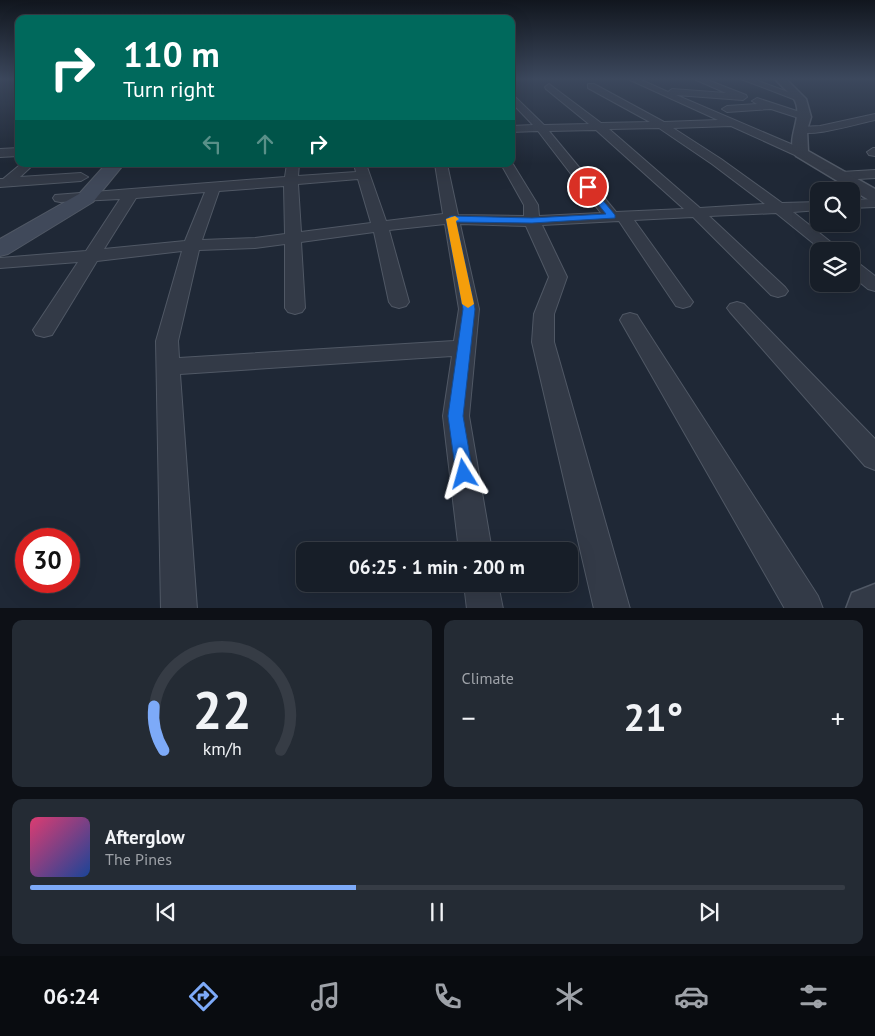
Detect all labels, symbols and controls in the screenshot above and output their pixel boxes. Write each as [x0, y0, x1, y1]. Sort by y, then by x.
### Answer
text: 110 m [123, 31, 220, 77]
icon: right [40, 35, 105, 100]
text: Turn right [123, 75, 215, 103]
icon: left [198, 130, 226, 158]
icon: ahead [251, 130, 279, 158]
icon: right [304, 130, 332, 158]
pin [567, 166, 609, 208]
icon: arrive [574, 173, 602, 201]
map controls [810, 182, 860, 292]
button: search [810, 182, 860, 232]
button: layers [810, 242, 860, 292]
position arrow [437, 447, 489, 499]
speed limit sign: 30 [15, 528, 80, 593]
text: 06:25 · 1 min · 200 m [349, 555, 525, 579]
text: Climate [462, 668, 514, 688]
text: 22 [192, 676, 251, 743]
text: 21° [623, 692, 683, 741]
text: − [462, 699, 476, 736]
text: + [831, 699, 845, 736]
text: km/h [202, 737, 241, 760]
text: Afterglow [105, 825, 185, 849]
text: The Pines [105, 849, 172, 869]
icon: previous [152, 898, 180, 926]
icon: pause [423, 898, 451, 926]
icon: next [695, 898, 723, 926]
icon: directions [186, 979, 221, 1014]
icon: music [308, 979, 343, 1014]
icon: phone [430, 979, 465, 1014]
icon: climate [552, 979, 587, 1014]
icon: car [674, 979, 709, 1014]
icon: filters [796, 979, 831, 1014]
text: 06:24 [44, 982, 99, 1010]

